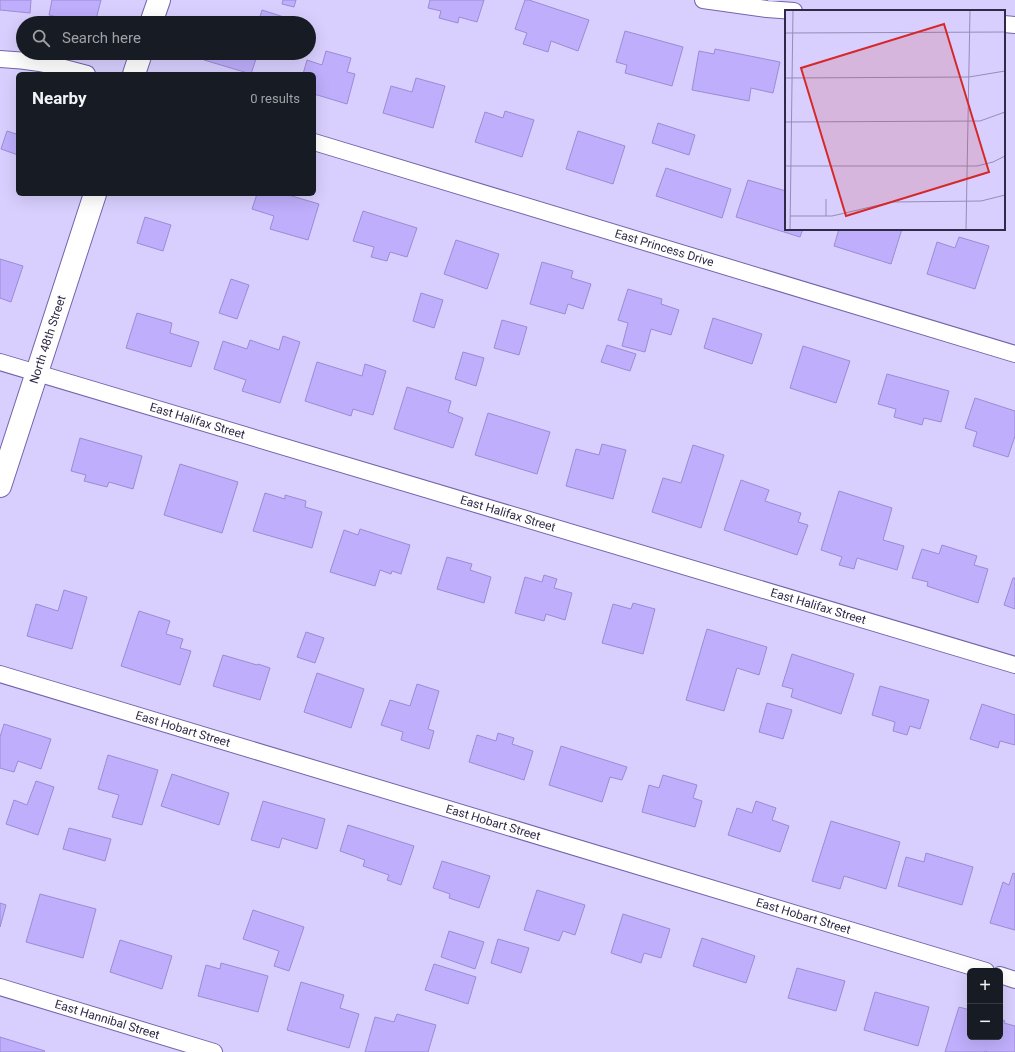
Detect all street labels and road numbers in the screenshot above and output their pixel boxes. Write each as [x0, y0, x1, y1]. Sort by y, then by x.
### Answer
street label: East Princess Drive [613, 226, 716, 270]
street label: North 48th Street [27, 294, 69, 385]
street label: East Halifax Street [148, 400, 247, 442]
street label: East Halifax Street [459, 493, 557, 534]
street label: East Halifax Street [769, 585, 868, 627]
street label: East Hobart Street [134, 708, 232, 750]
street label: East Hobart Street [444, 802, 542, 843]
street label: East Hobart Street [754, 895, 852, 937]
street label: East Hannibal Street [53, 997, 161, 1042]

